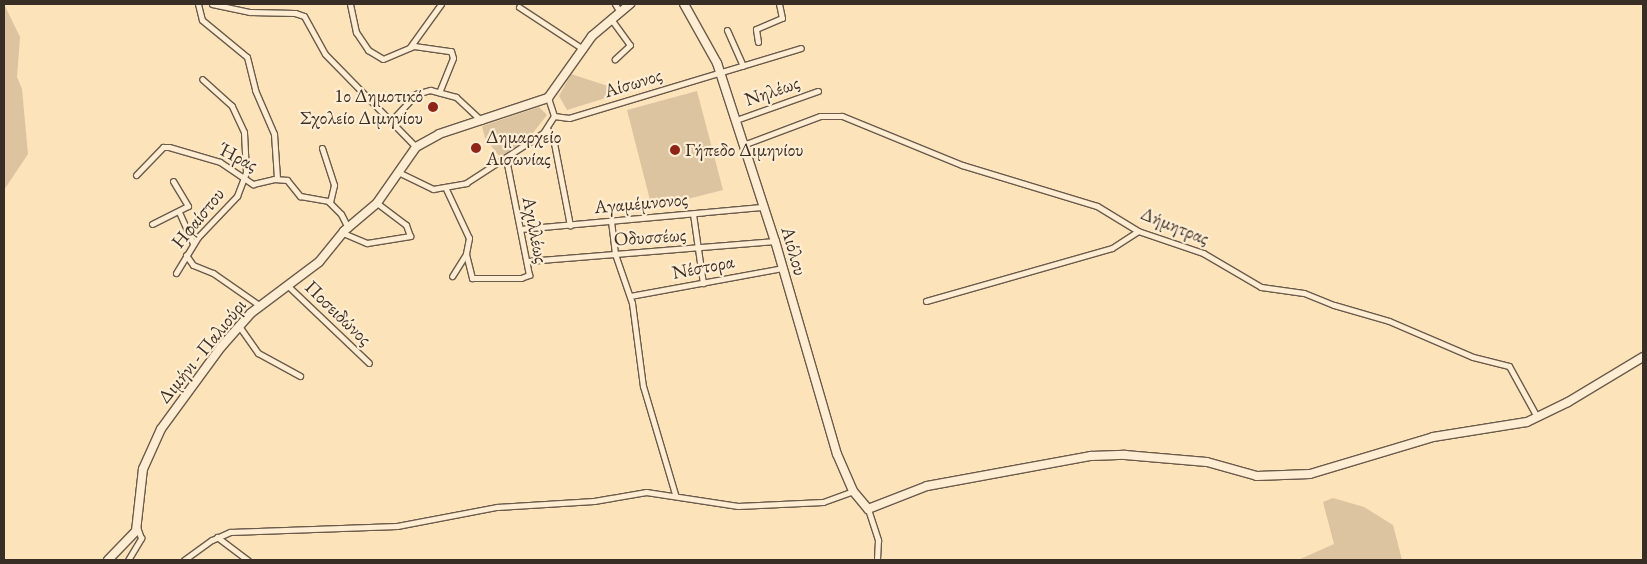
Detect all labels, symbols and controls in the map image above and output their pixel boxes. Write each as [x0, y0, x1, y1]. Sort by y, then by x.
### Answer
street label: Αίσωνος [601, 63, 665, 103]
street label: Νηλέως [742, 71, 802, 111]
place label: 1ο Δημοτικό Σχολείο Διμηνίου [300, 85, 423, 129]
marker: 1ο Δημοτικό Σχολείο Διμηνίου [427, 101, 439, 113]
place label: Δημαρχείο Αισωνίας [486, 126, 561, 170]
street label: Ήρας [215, 138, 261, 176]
place label: Γήπεδο Διμηνίου [685, 139, 804, 161]
marker: Δημαρχείο Αισωνίας [470, 142, 482, 154]
marker: Γήπεδο Διμηνίου [669, 144, 681, 156]
street label: Ηφαίστου [167, 183, 229, 253]
street label: Αγαμέμνονος [593, 188, 689, 218]
street label: Αχιλλέως [517, 195, 553, 265]
street label: Δήμητρας [1138, 202, 1212, 250]
street label: Οδυσσέως [613, 223, 687, 251]
street label: Αιόλου [776, 224, 812, 278]
street label: Νέστορα [670, 250, 736, 284]
street label: Ποσειδώνος [300, 276, 376, 350]
street label: Διμήνι - Παλιούρι [153, 294, 251, 408]

